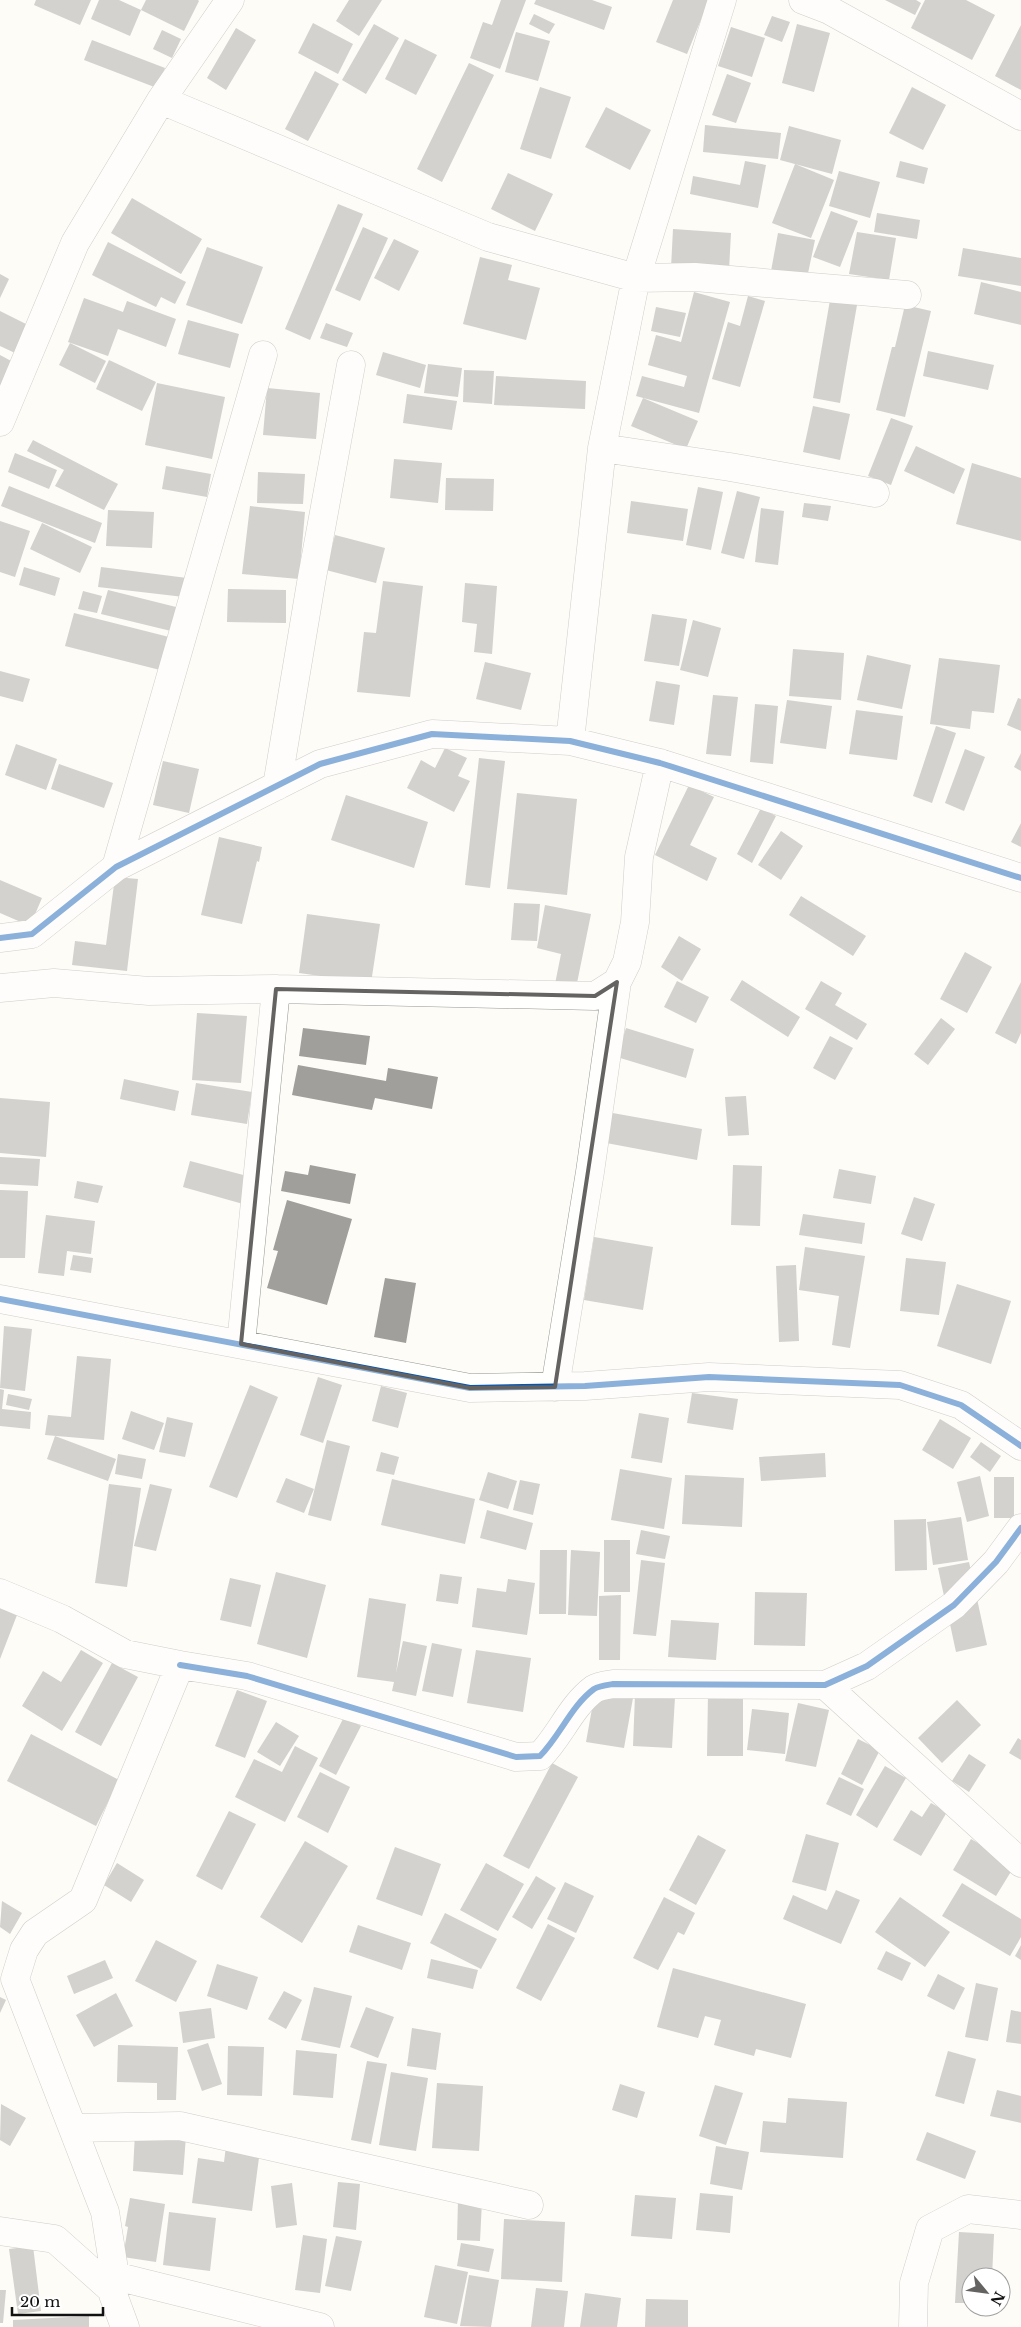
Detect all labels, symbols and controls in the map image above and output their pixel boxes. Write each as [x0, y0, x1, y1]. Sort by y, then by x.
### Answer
north arrow [961, 2267, 1011, 2317]
scale bar [12, 2284, 104, 2316]
text: N [986, 2288, 1008, 2308]
text: 20 m [20, 2292, 60, 2311]

